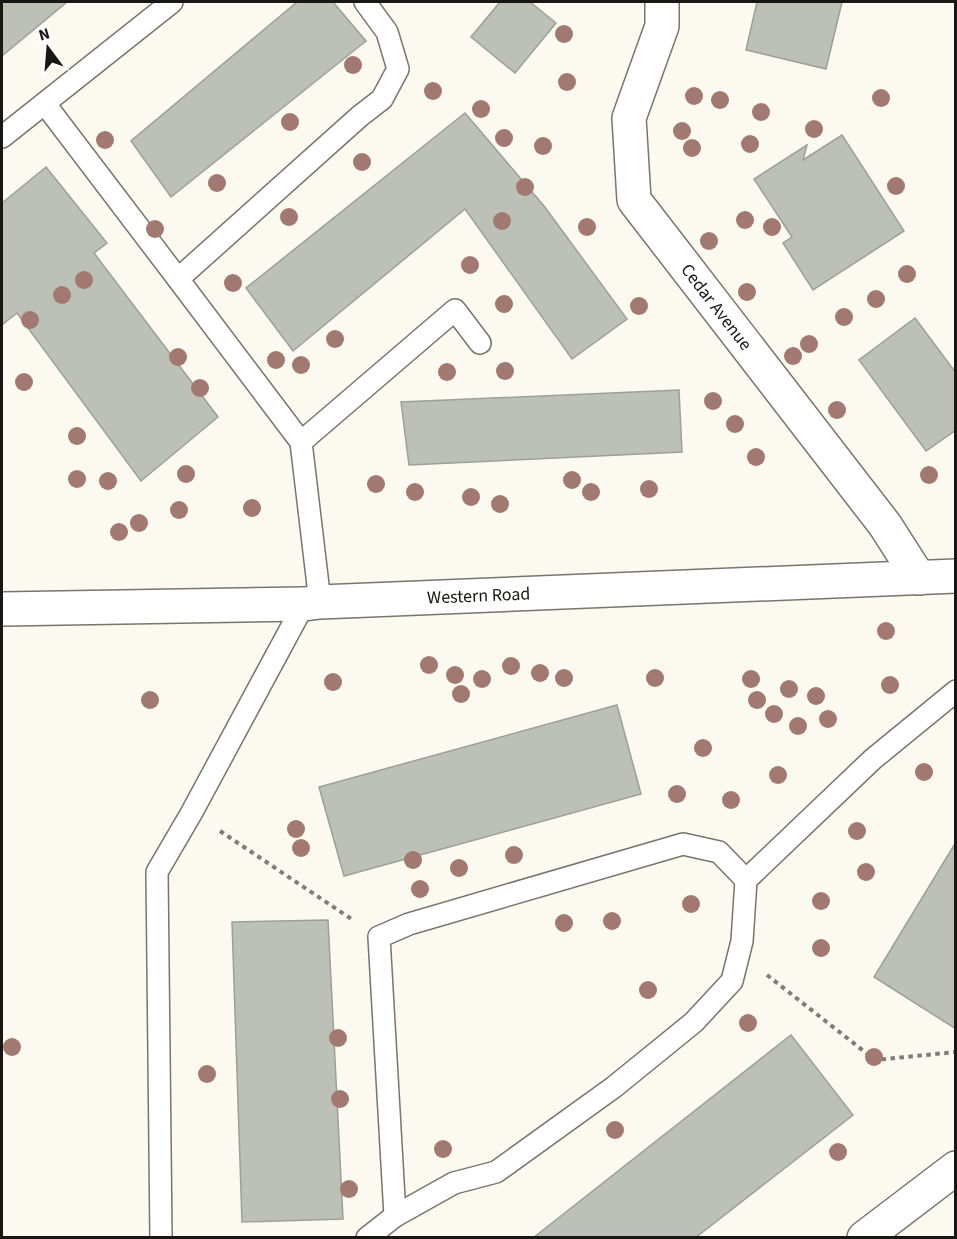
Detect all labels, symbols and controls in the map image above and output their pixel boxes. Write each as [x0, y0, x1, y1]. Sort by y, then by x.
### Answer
north arrow [18, 18, 78, 78]
text: N [36, 23, 52, 47]
street label: Cedar Avenue [675, 259, 758, 356]
street label: Western Road [427, 581, 531, 611]

